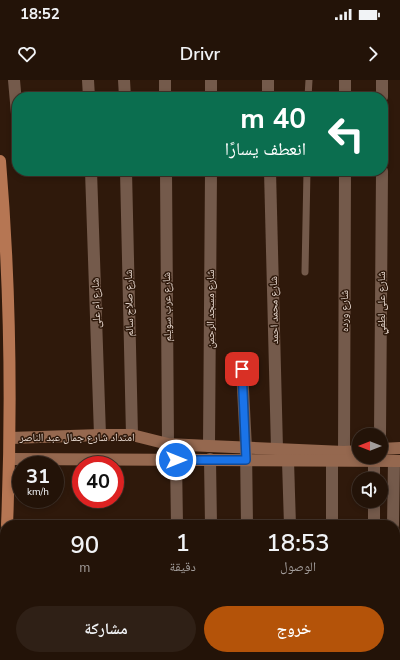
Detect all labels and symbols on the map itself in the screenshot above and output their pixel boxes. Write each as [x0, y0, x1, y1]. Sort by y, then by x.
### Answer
street label: شارع صلاح سالم [121, 269, 137, 337]
street label: شارع مسجد الرحمن [203, 270, 218, 348]
street label: شارع على لطفي [374, 271, 389, 335]
street label: شارع عرب سويلم [159, 272, 175, 342]
street label: شارع محمد احمد [266, 276, 282, 344]
street label: شارع ام على [88, 278, 104, 328]
street label: شارع ورده [337, 290, 352, 332]
pin [225, 352, 259, 386]
north arrow [352, 428, 388, 464]
street label: امتداد شارع جمال عبد الناصر [18, 430, 135, 445]
position arrow [155, 439, 197, 481]
speed limit sign: 40 [72, 456, 124, 508]

